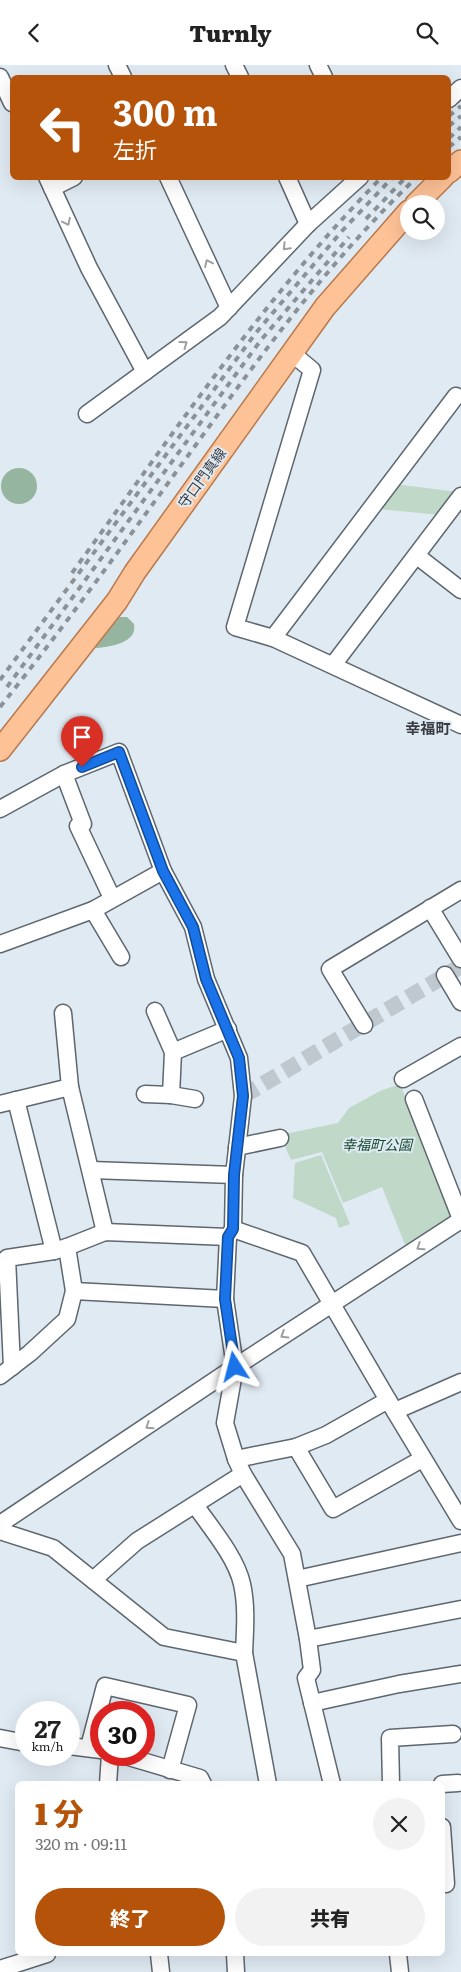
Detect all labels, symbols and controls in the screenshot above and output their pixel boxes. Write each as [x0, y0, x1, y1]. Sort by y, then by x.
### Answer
text: Turnly [189, 16, 272, 49]
icon: back [20, 19, 48, 47]
icon: search [413, 19, 441, 47]
text: 300 m [113, 85, 218, 137]
icon: left [30, 95, 95, 160]
text: 左折 [113, 132, 157, 165]
map controls [400, 195, 445, 240]
button: search [400, 195, 445, 240]
one-way arrow [61, 217, 72, 226]
one-way arrow [283, 241, 292, 250]
one-way arrow [204, 259, 214, 268]
one-way arrow [179, 340, 188, 350]
street label: 守口門真線 [173, 443, 230, 512]
pin [61, 716, 103, 767]
district label: 幸福町 [405, 716, 451, 739]
icon: arrive [68, 723, 96, 751]
park label: 幸福町公園 [342, 1134, 414, 1154]
one-way arrow [417, 1241, 426, 1250]
one-way arrow [281, 1329, 290, 1339]
position arrow [208, 1340, 260, 1392]
one-way arrow [145, 1420, 155, 1429]
speed limit sign: 30 [90, 1701, 155, 1766]
text: 27 [34, 1709, 61, 1746]
text: km/h [32, 1737, 63, 1755]
text: 1 分 [35, 1790, 84, 1834]
button: close [373, 1798, 425, 1850]
text: 320 m · 09:11 [35, 1831, 127, 1855]
button: 終了 [35, 1888, 225, 1946]
button: 共有 [235, 1888, 425, 1946]

